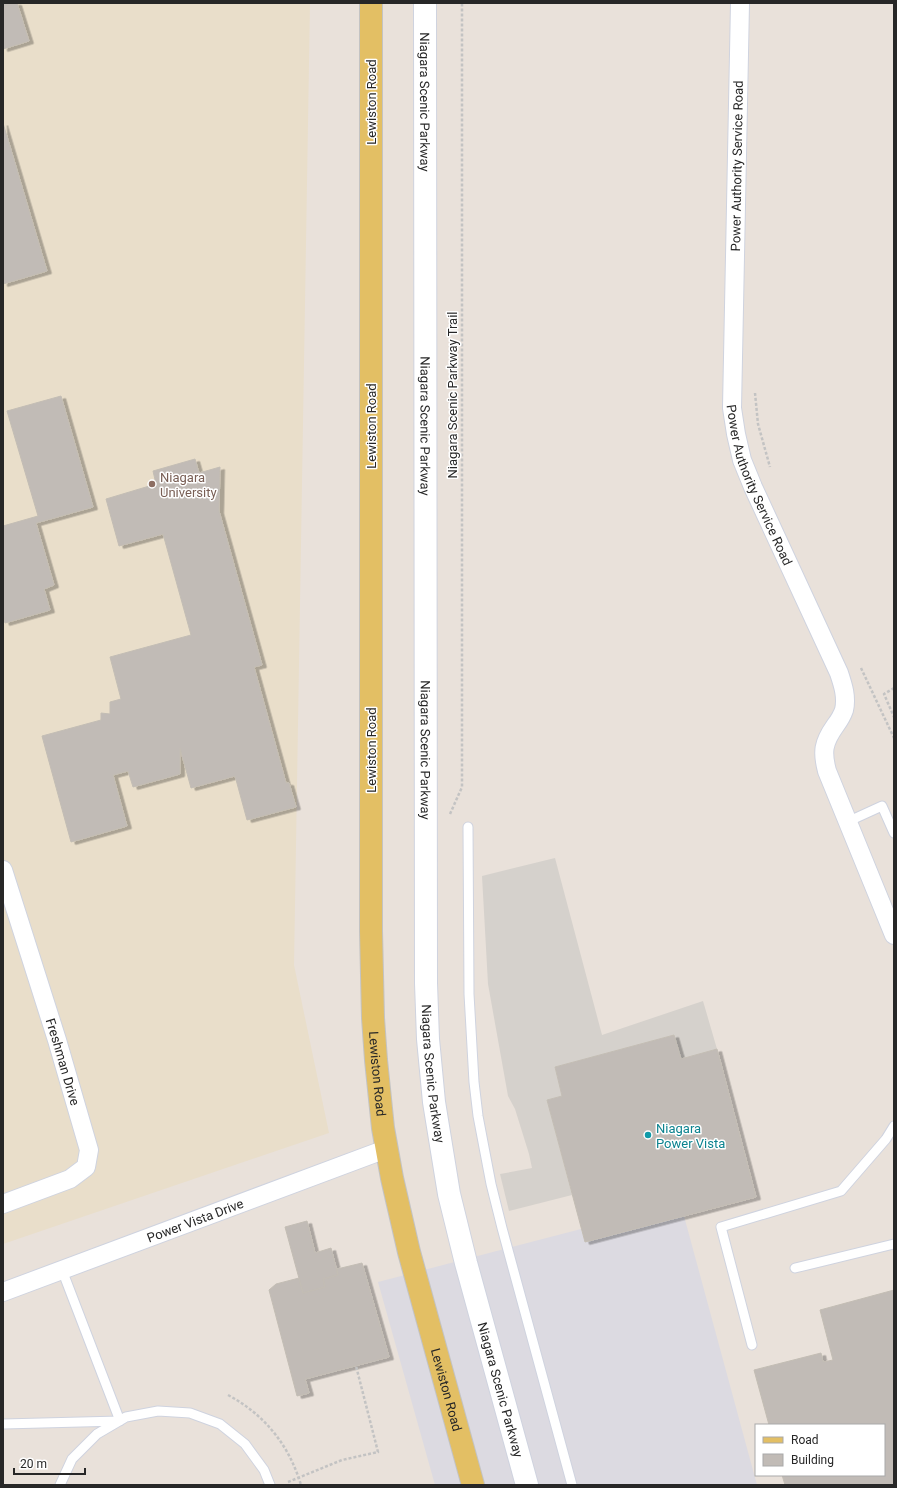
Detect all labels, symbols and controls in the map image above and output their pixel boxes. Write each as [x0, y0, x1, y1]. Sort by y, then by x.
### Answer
street label: Niagara Scenic Parkway [418, 32, 433, 172]
street label: Lewiston Road [364, 59, 379, 145]
street label: Power Authority Service Road [728, 80, 746, 252]
street label: Niagara Scenic Parkway Trail [445, 311, 460, 479]
street label: Niagara Scenic Parkway [418, 356, 433, 496]
street label: Lewiston Road [364, 383, 379, 469]
street label: Power Authority Service Road [724, 403, 796, 568]
place label: Niagara University [160, 470, 217, 500]
marker: Niagara University [147, 479, 157, 489]
street label: Niagara Scenic Parkway [418, 680, 433, 820]
street label: Lewiston Road [364, 707, 379, 793]
street label: Niagara Scenic Parkway [419, 1004, 448, 1144]
street label: Freshman Drive [43, 1016, 83, 1107]
street label: Lewiston Road [366, 1031, 389, 1117]
place label: Niagara Power Vista [656, 1121, 725, 1151]
marker: Niagara Power Vista [643, 1130, 653, 1140]
street label: Power Vista Drive [145, 1195, 245, 1245]
street label: Niagara Scenic Parkway [475, 1321, 527, 1459]
street label: Lewiston Road [428, 1347, 465, 1433]
legend [755, 1424, 885, 1476]
text: Road [791, 1433, 819, 1447]
scale bar [14, 1450, 85, 1476]
text: Building [791, 1453, 834, 1467]
text: 20 m [20, 1457, 47, 1471]

